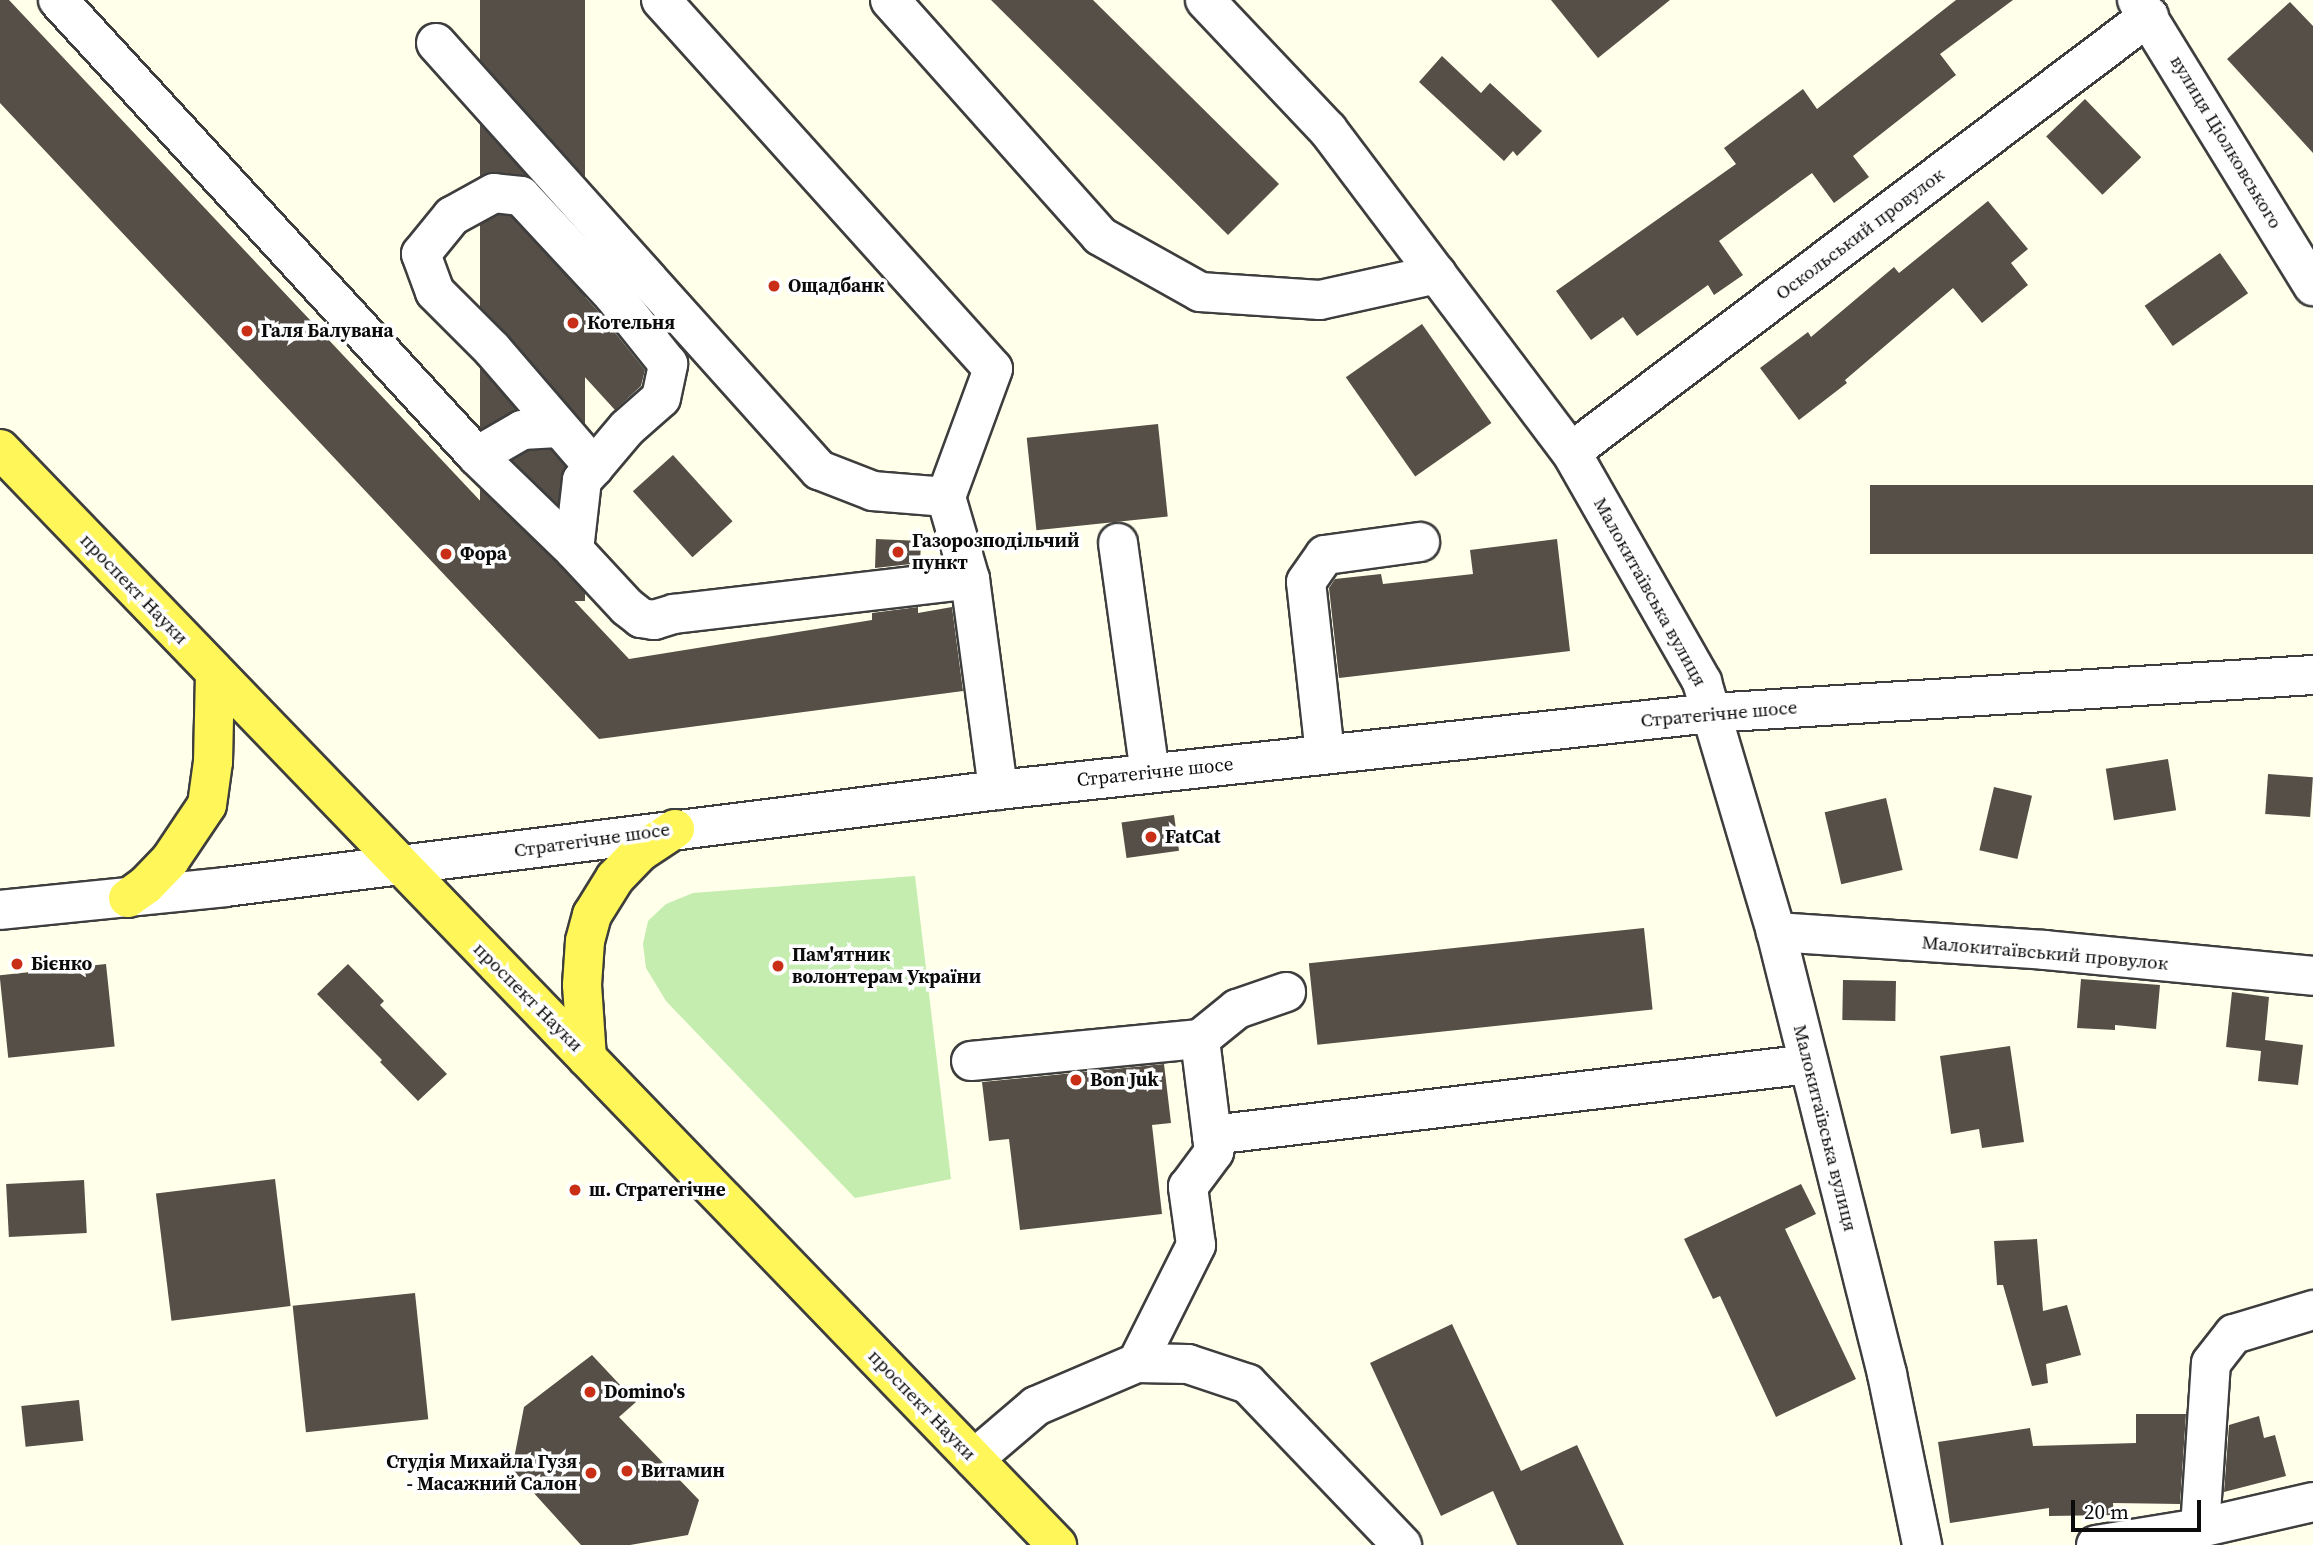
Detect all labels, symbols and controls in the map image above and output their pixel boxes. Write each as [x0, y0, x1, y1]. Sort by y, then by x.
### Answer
street label: вулиця Ціолковського [2165, 51, 2287, 233]
street label: Оскольський провулок [1771, 163, 1949, 305]
place label: Ощадбанк [788, 275, 884, 297]
marker: Ощадбанк [766, 278, 782, 294]
place label: Котельня [587, 312, 675, 334]
marker: Котельня [565, 315, 581, 331]
place label: Галя Балувана [261, 320, 394, 342]
marker: Галя Балувана [239, 323, 255, 339]
street label: Малокитаївська вулиця [1589, 494, 1711, 690]
street label: проспект Науки [75, 529, 193, 649]
place label: Газорозподільчий пункт [912, 530, 1080, 574]
place label: Фора [460, 543, 507, 565]
marker: Газорозподільчий пункт [890, 544, 906, 560]
marker: Фора [438, 546, 454, 562]
street label: Стратегічне шосе [1640, 696, 1798, 732]
street label: Стратегічне шосе [1076, 752, 1234, 792]
street label: Стратегічне шосе [513, 818, 671, 862]
place label: FatCat [1165, 826, 1221, 848]
marker: FatCat [1143, 829, 1159, 845]
street label: Малокитаївський провулок [1921, 931, 2169, 975]
street label: проспект Науки [469, 938, 587, 1056]
place label: Пам'ятник волонтерам України [792, 944, 981, 988]
place label: Бієнко [31, 953, 92, 975]
marker: Бієнко [9, 956, 25, 972]
marker: Пам'ятник волонтерам України [770, 958, 786, 974]
street label: Малокитаївська вулиця [1788, 1022, 1862, 1234]
place label: Bon Juk [1090, 1069, 1159, 1091]
marker: Bon Juk [1068, 1072, 1084, 1088]
place label: ш. Стратегічне [589, 1179, 726, 1201]
marker: ш. Стратегічне [567, 1182, 583, 1198]
street label: проспект Науки [863, 1345, 981, 1465]
place label: Domino's [604, 1381, 685, 1403]
marker: Domino's [582, 1384, 598, 1400]
place label: Студія Михайла Гузя - Масажний Салон [386, 1451, 577, 1495]
place label: Витамин [641, 1460, 725, 1482]
marker: Витамин [619, 1463, 635, 1479]
marker: Студія Михайла Гузя - Масажний Салон [583, 1465, 599, 1481]
scale bar [2075, 1486, 2204, 1530]
text: 20 m [2084, 1497, 2129, 1526]

